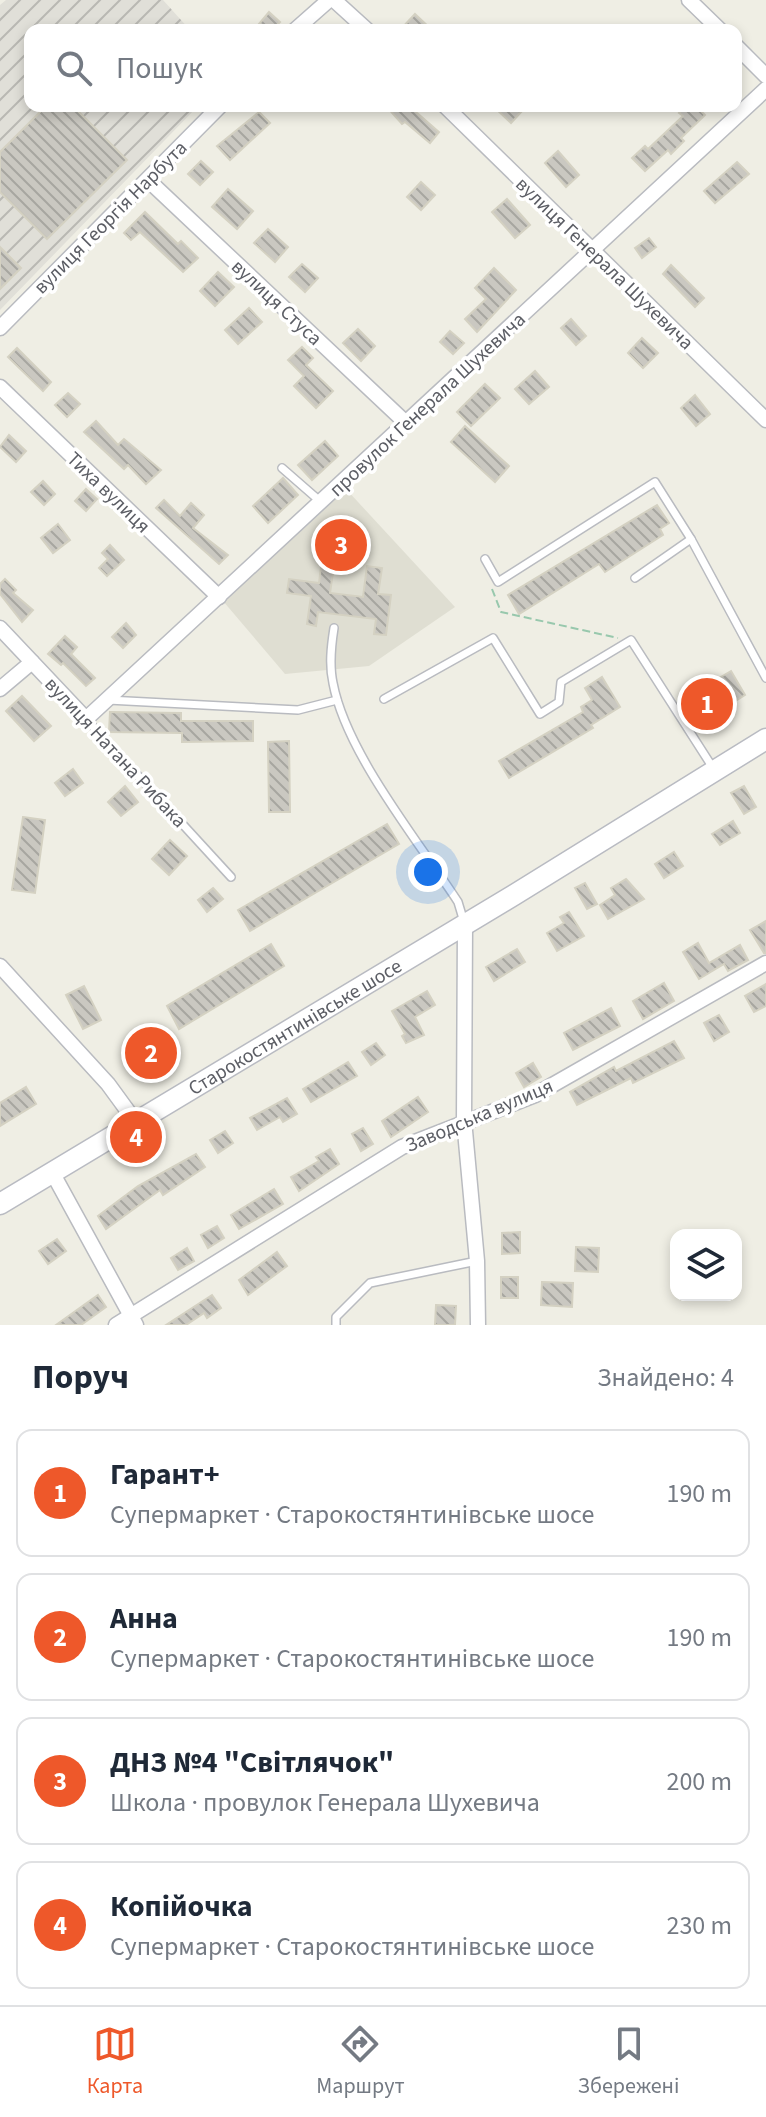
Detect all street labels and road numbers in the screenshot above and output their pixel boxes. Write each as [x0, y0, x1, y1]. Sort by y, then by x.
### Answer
street label: вулиця Георгія Нарбута [28, 135, 194, 301]
street label: вулиця Генерала Шухевича [509, 171, 700, 356]
street label: вулиця Стуса [225, 253, 328, 352]
street label: провулок Генерала Шухевича [323, 306, 532, 503]
street label: Тиха вулиця [60, 446, 156, 540]
street label: вулиця Натана Рибака [38, 671, 193, 834]
street label: Старокостянтинівське шосе [183, 953, 408, 1103]
street label: Заводська вулиця [401, 1072, 558, 1160]

